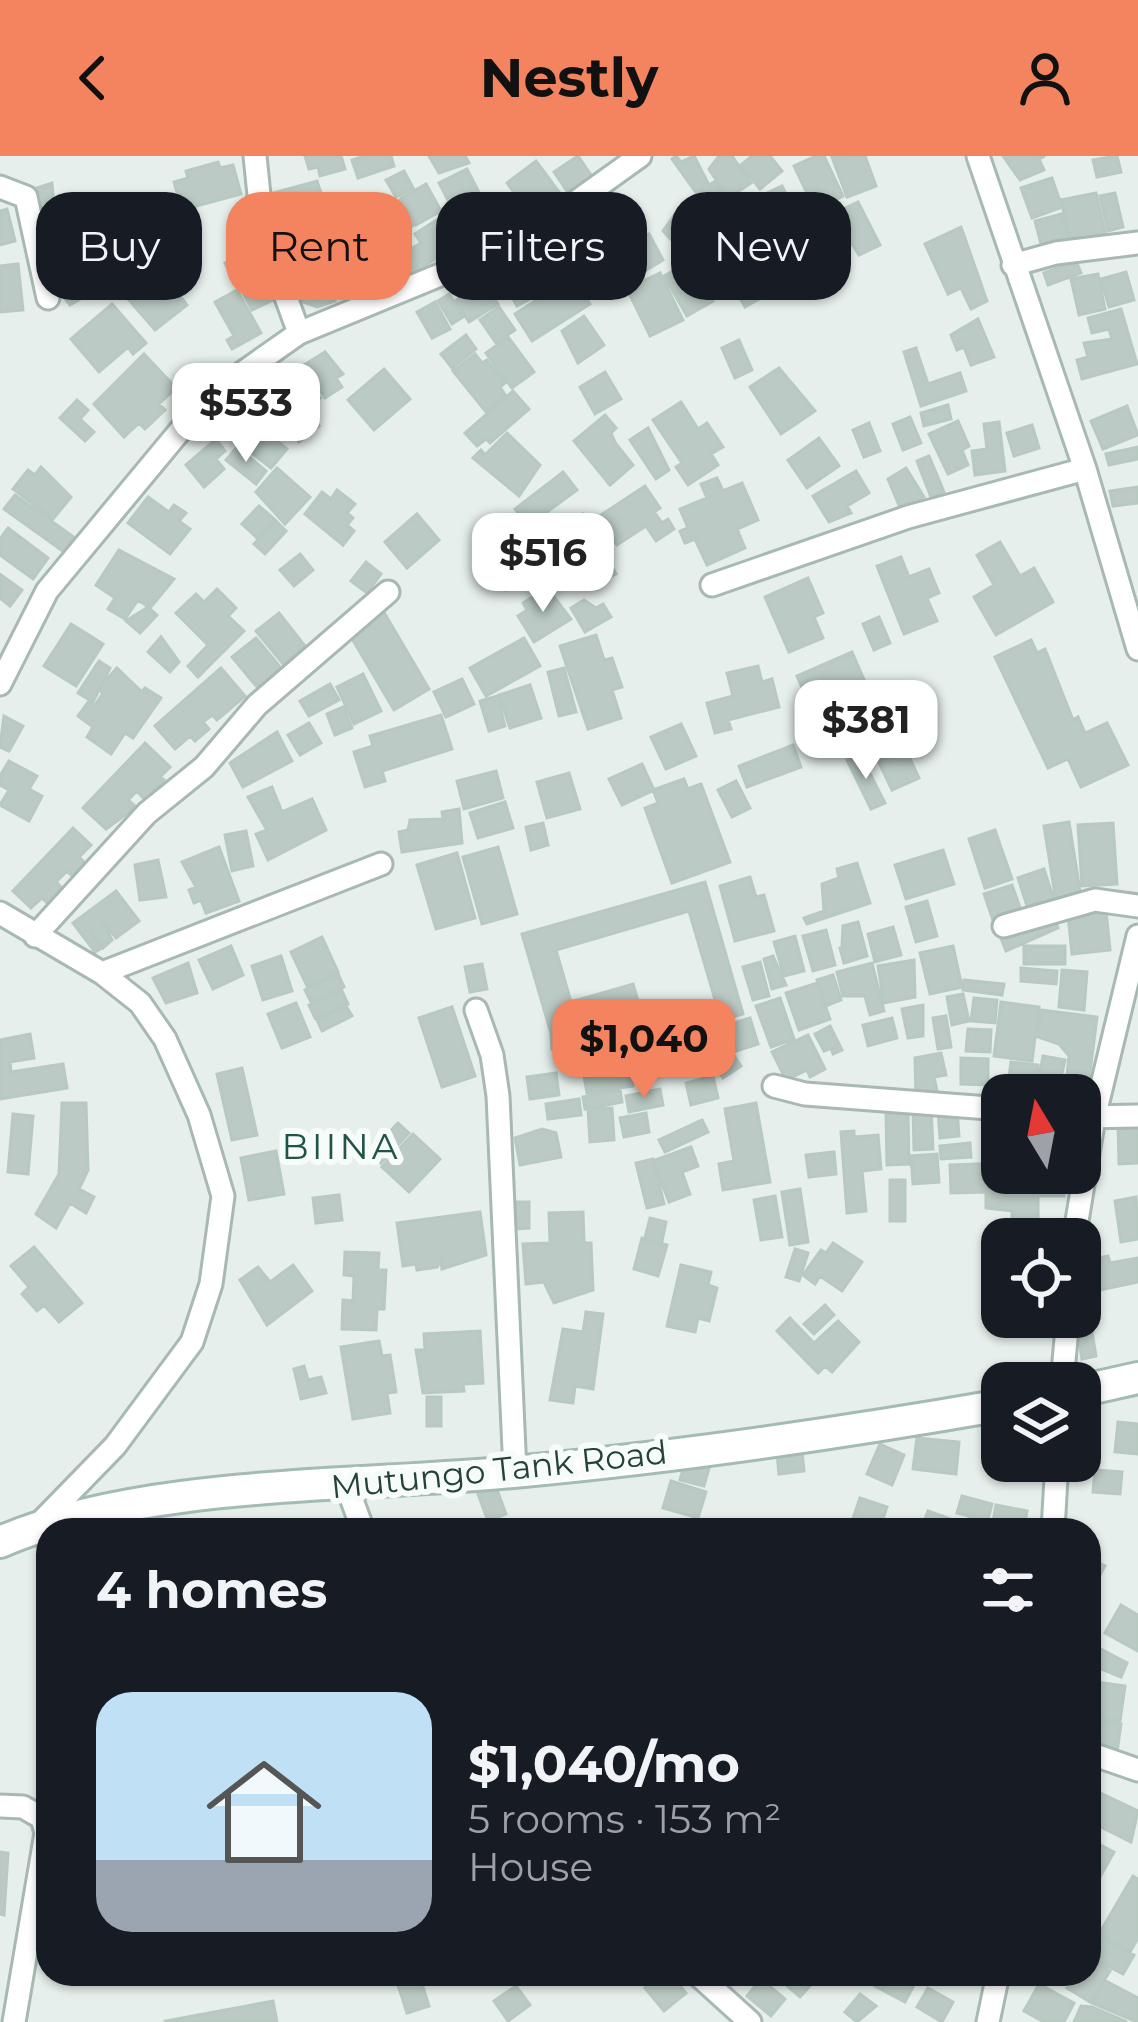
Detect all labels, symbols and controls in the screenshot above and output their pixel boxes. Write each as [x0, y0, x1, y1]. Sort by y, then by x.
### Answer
icon: back [60, 45, 126, 111]
text: Nestly [480, 45, 658, 111]
icon: person [1012, 45, 1078, 111]
chip: Buy [36, 192, 202, 300]
chip: Rent [226, 192, 412, 300]
chip: Filters [436, 192, 647, 300]
chip: New [671, 192, 851, 300]
pin: $533 [175, 363, 317, 465]
text: $533 [199, 378, 293, 426]
pin: $516 [472, 513, 614, 615]
text: $516 [499, 528, 587, 576]
pin: $381 [795, 680, 937, 782]
text: $381 [822, 695, 910, 743]
pin: $1,040 [546, 999, 742, 1101]
text: $1,040 [579, 1014, 709, 1062]
north arrow [981, 1074, 1101, 1194]
map controls [981, 1074, 1101, 1482]
district label: BIINA [282, 1124, 400, 1168]
button: locate [981, 1218, 1101, 1338]
button: layers [981, 1362, 1101, 1482]
street label: Mutungo Tank Road [329, 1431, 669, 1507]
icon: filters [975, 1557, 1041, 1623]
text: 4 homes [96, 1559, 327, 1621]
text: $1,040/mo [468, 1733, 740, 1795]
icon: home [192, 1740, 336, 1884]
text: 5 rooms · 153 m² [468, 1795, 781, 1843]
text: House [468, 1843, 593, 1891]

